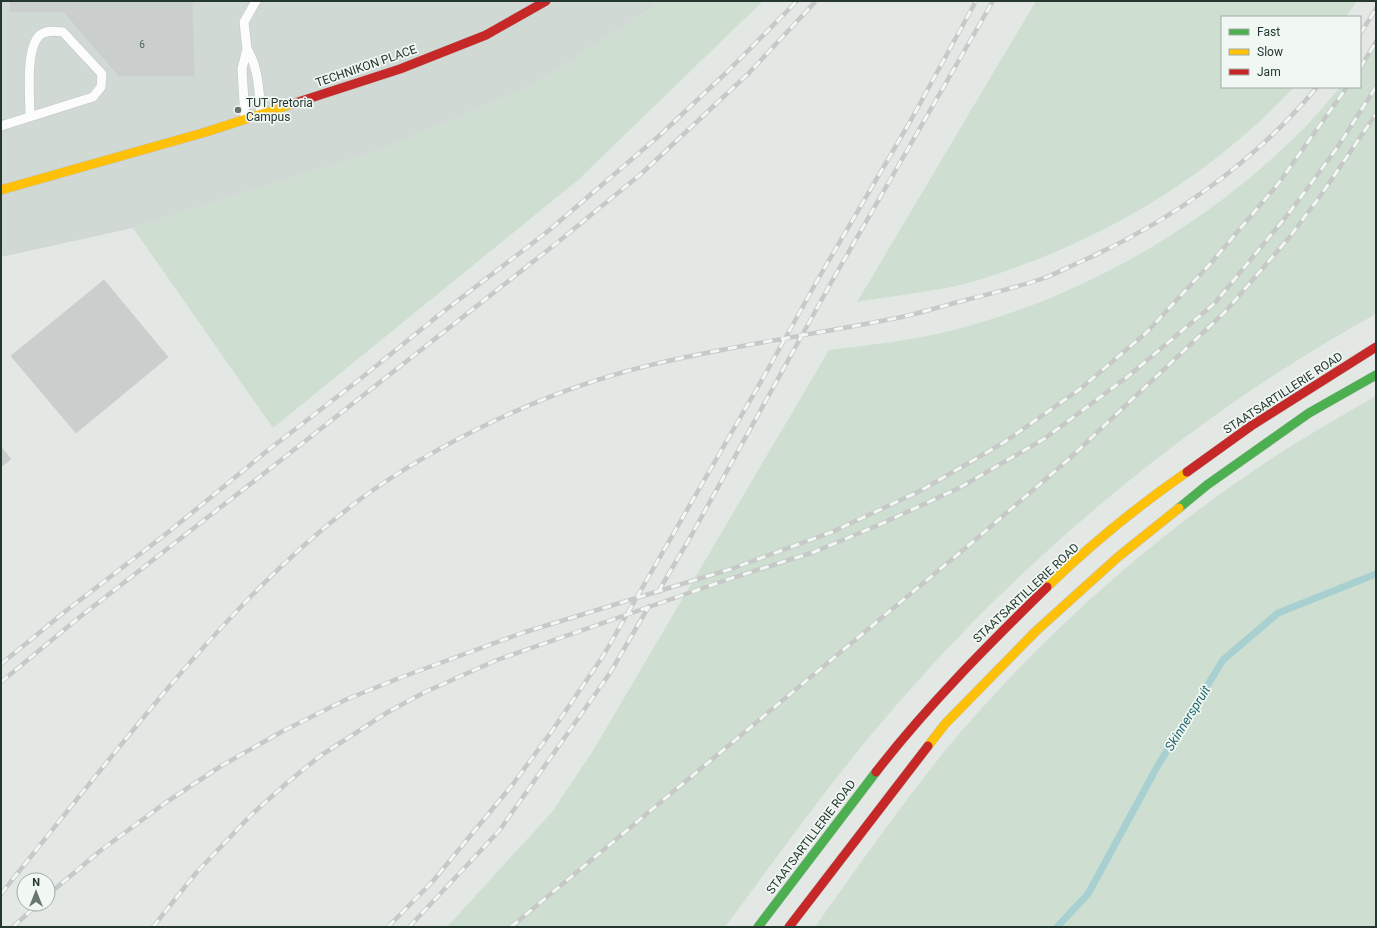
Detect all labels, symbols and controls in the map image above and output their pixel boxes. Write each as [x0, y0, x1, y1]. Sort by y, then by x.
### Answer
legend [1221, 16, 1361, 88]
text: Fast [1257, 25, 1280, 39]
house number: 6 [139, 39, 145, 50]
street label: TECHNIKON PLACE [314, 42, 418, 90]
text: Slow [1257, 45, 1283, 59]
text: Jam [1257, 65, 1281, 79]
place label: TUT Pretoria Campus [246, 96, 313, 124]
marker: TUT Pretoria Campus [233, 105, 243, 115]
street label: STAATSARTILLERIE ROAD [1221, 349, 1345, 437]
street label: STAATSARTILLERIE ROAD [970, 540, 1082, 646]
water label: Skinnerspruit [1161, 682, 1214, 754]
street label: STAATSARTILLERIE ROAD [763, 777, 859, 897]
north arrow [16, 872, 56, 912]
text: N [32, 876, 40, 889]

